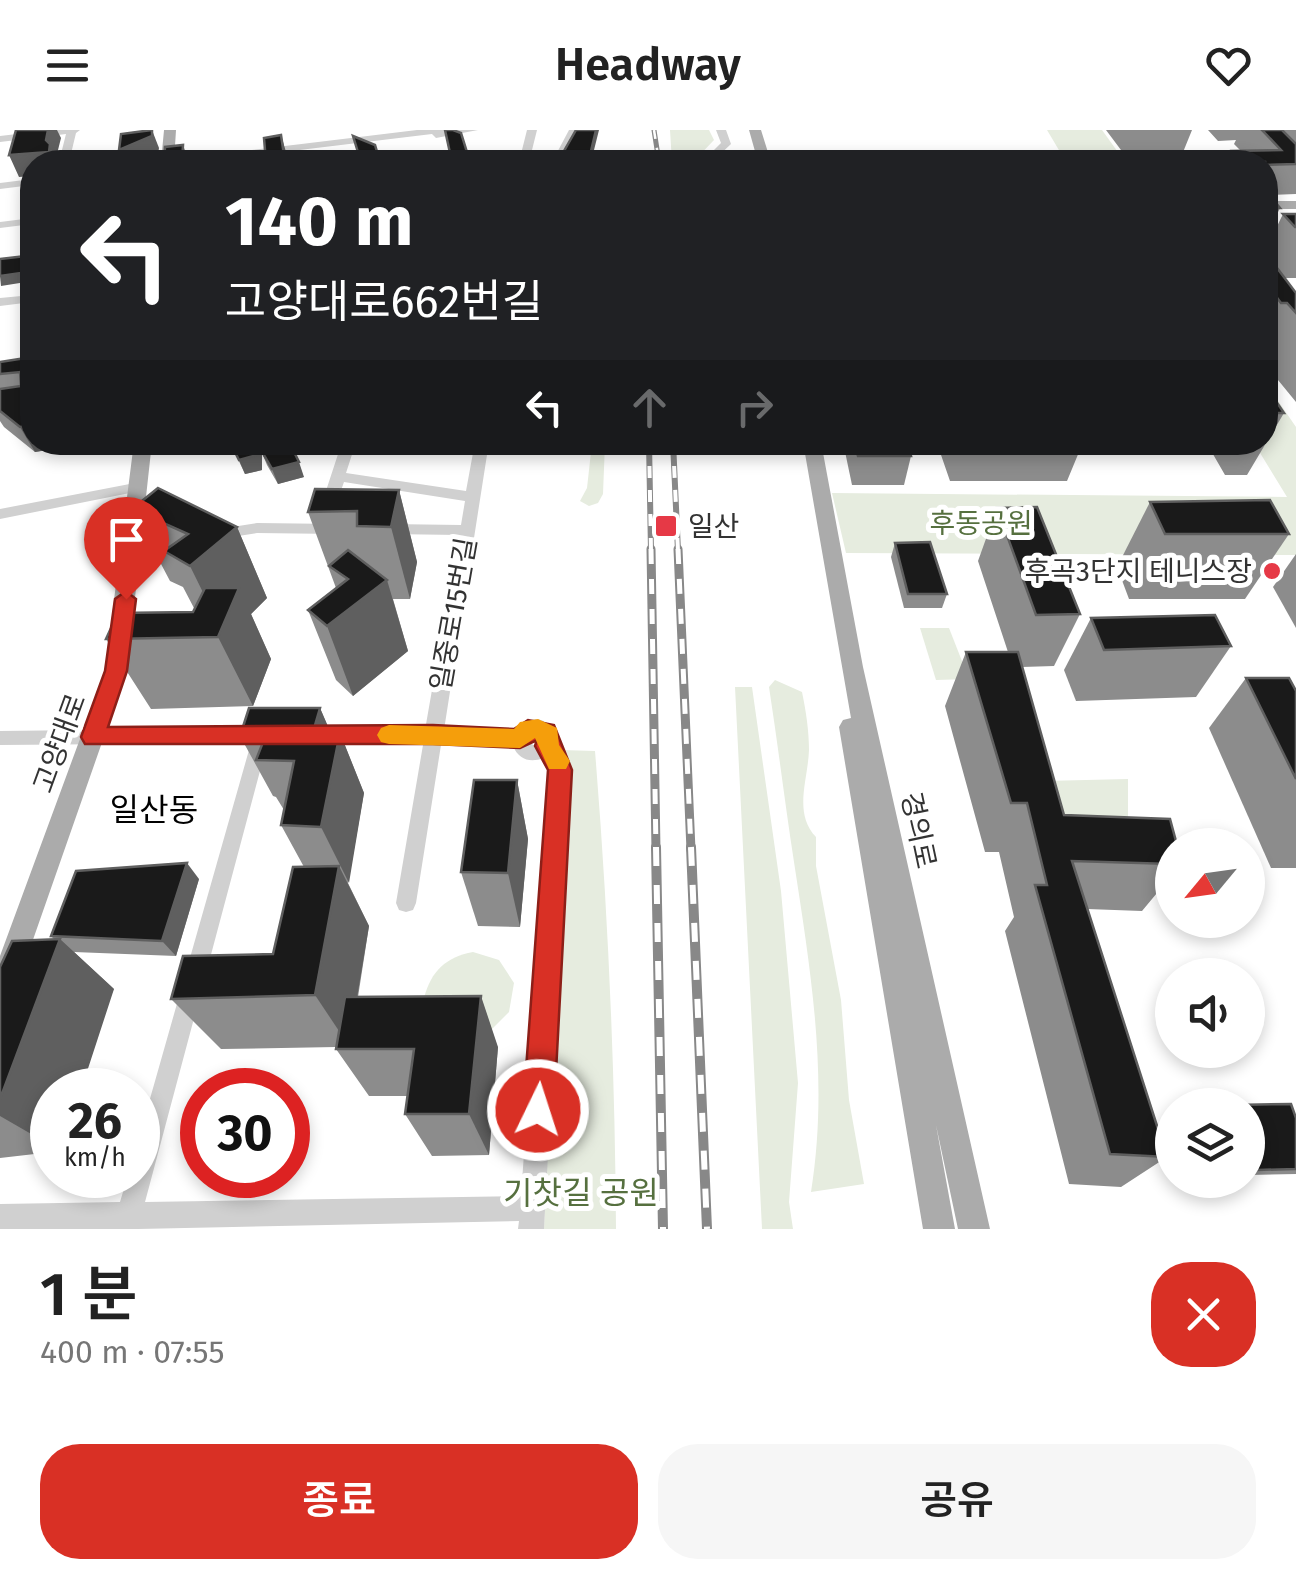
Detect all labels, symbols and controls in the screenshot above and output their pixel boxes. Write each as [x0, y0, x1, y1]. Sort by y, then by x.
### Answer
icon: menu [40, 38, 95, 93]
text: Headway [555, 38, 741, 92]
icon: heart [1201, 38, 1256, 93]
text: 140 m [225, 180, 414, 264]
icon: left [60, 190, 190, 320]
text: 고양대로662번길 [225, 275, 543, 329]
icon: left [517, 380, 572, 435]
icon: ahead [622, 380, 677, 435]
icon: right [727, 380, 782, 435]
pin [84, 497, 169, 600]
park label: 후동공원 [929, 507, 1033, 540]
place label: 일산 [688, 510, 740, 543]
icon: arrive [99, 512, 154, 567]
marker: 일산 [653, 513, 679, 539]
street label: 일중로15번길 [424, 535, 483, 693]
place label: 후곡3단지 테니스장 [1025, 555, 1252, 588]
marker: 후곡3단지 테니스장 [1261, 560, 1283, 582]
street label: 고양대로 [26, 689, 93, 797]
street label: 경의로 [894, 789, 943, 871]
district label: 일산동 [110, 791, 198, 829]
north arrow [1155, 828, 1265, 938]
map controls [1155, 828, 1265, 1198]
button: sound [1155, 958, 1265, 1068]
position arrow [486, 1058, 590, 1162]
speed limit sign: 30 [180, 1068, 310, 1198]
button: layers [1155, 1088, 1265, 1198]
text: 26 [68, 1091, 122, 1151]
text: km/h [64, 1143, 126, 1173]
park label: 기찻길 공원 [503, 1174, 659, 1212]
text: 1 분 [40, 1259, 137, 1331]
button: close [1151, 1262, 1256, 1367]
text: 400 m · 07:55 [40, 1333, 224, 1371]
button: 종료 [40, 1444, 638, 1559]
button: 공유 [658, 1444, 1256, 1559]

